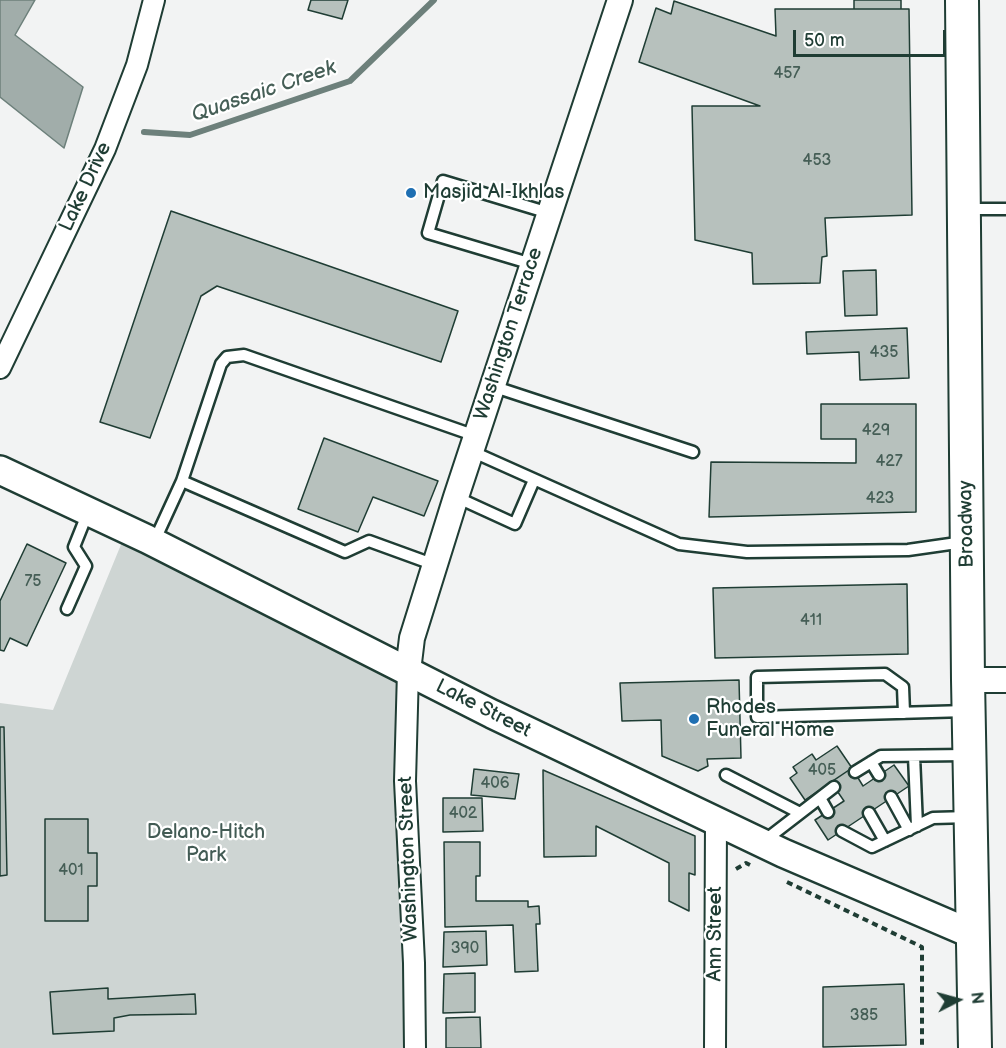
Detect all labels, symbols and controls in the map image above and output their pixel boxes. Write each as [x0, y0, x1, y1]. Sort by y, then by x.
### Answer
scale bar [796, 18, 949, 56]
text: 50 m [804, 30, 845, 51]
water label: Quassaic Creek [188, 55, 340, 129]
house number: 457 [774, 64, 800, 84]
street label: Lake Drive [55, 138, 117, 236]
house number: 453 [803, 151, 831, 171]
place label: Masjid Al-Ikhlas [423, 181, 564, 205]
marker: Masjid Al-Ikhlas [404, 186, 418, 200]
street label: Washington Terrace [470, 245, 548, 423]
house number: 435 [870, 343, 898, 363]
house number: 429 [862, 421, 890, 441]
house number: 427 [875, 452, 903, 472]
street label: Broadway [954, 480, 980, 568]
house number: 423 [866, 489, 894, 509]
house number: 75 [24, 572, 42, 592]
house number: 411 [800, 611, 822, 631]
street label: Lake Street [431, 675, 535, 743]
place label: Rhodes Funeral Home [706, 696, 834, 743]
marker: Rhodes Funeral Home [687, 712, 701, 726]
house number: 405 [808, 761, 836, 781]
house number: 406 [481, 774, 509, 794]
street label: Washington Street [394, 776, 424, 942]
house number: 402 [449, 804, 477, 824]
park label: Delano-Hitch Park [147, 821, 265, 868]
house number: 401 [58, 861, 84, 881]
street label: Ann Street [704, 886, 728, 982]
house number: 390 [451, 939, 479, 959]
north arrow [928, 970, 988, 1030]
text: N [966, 991, 986, 1005]
house number: 385 [850, 1006, 878, 1026]

